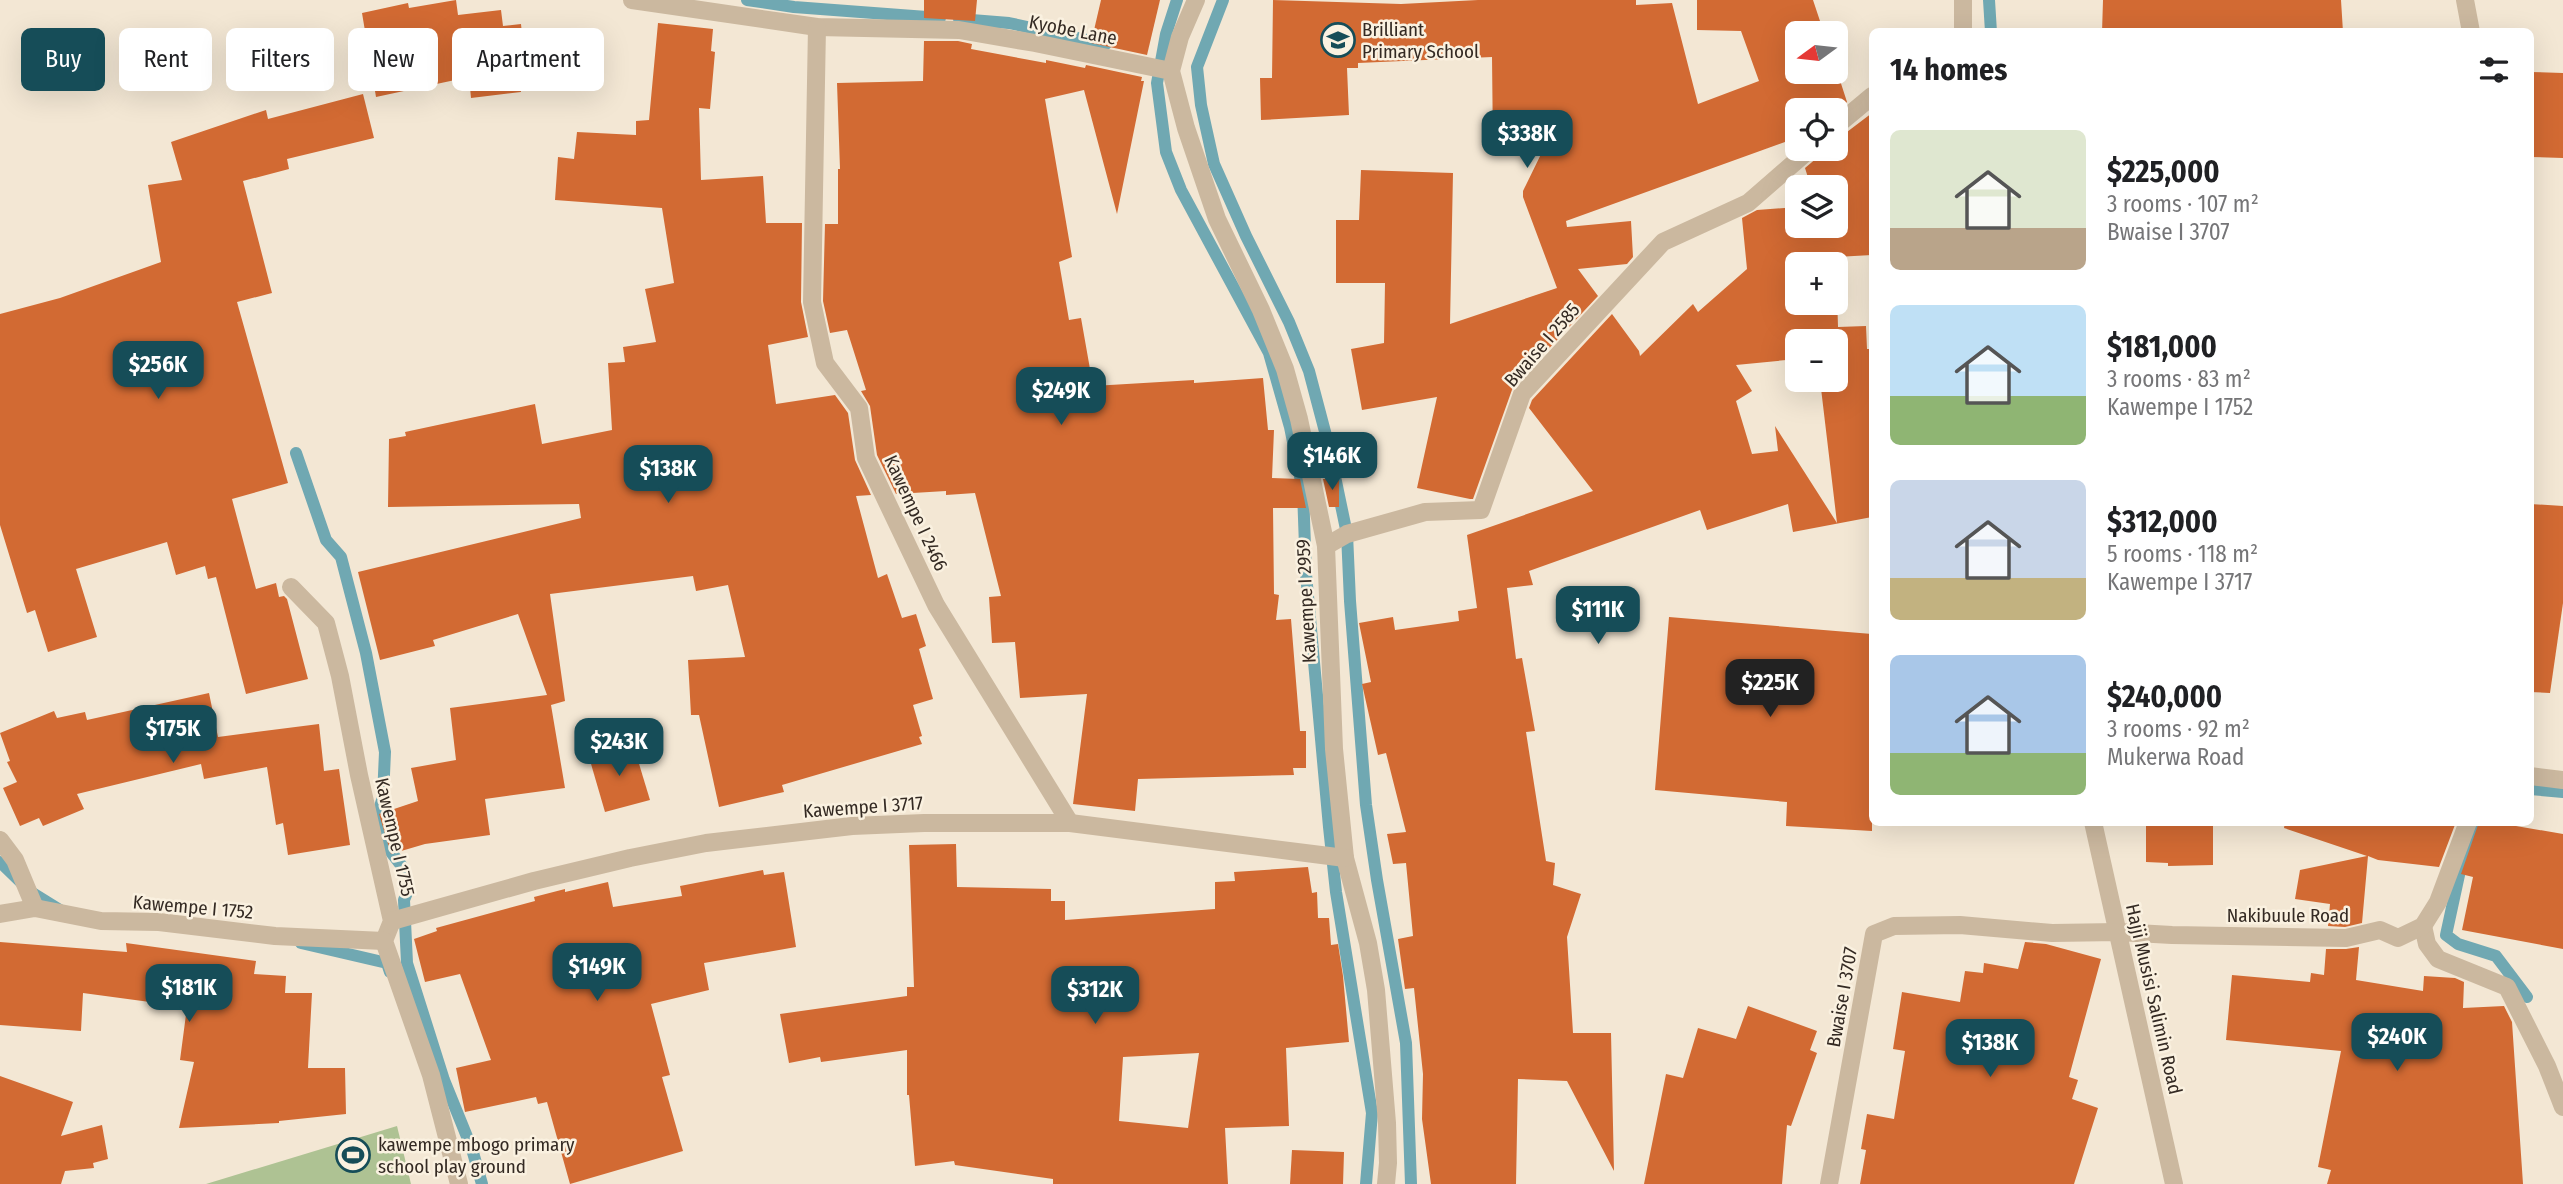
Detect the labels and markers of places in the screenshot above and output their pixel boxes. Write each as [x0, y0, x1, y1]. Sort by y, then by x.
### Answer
place label: Brilliant Primary School [1362, 18, 1479, 63]
school or university icon: Brilliant Primary School [1319, 21, 1357, 59]
pin: $338K [1478, 110, 1576, 170]
pin: $256K [109, 342, 207, 401]
pin: $249K [1012, 368, 1110, 427]
pin: $146K [1283, 433, 1381, 492]
pin: $138K [619, 446, 717, 505]
pin: $111K [1549, 586, 1647, 646]
pin: $225K [1721, 660, 1819, 719]
pin: $175K [124, 706, 222, 765]
pin: $243K [570, 718, 668, 778]
pin: $149K [548, 944, 646, 1003]
pin: $181K [140, 964, 238, 1024]
pin: $312K [1046, 967, 1144, 1026]
pin: $240K [2348, 1014, 2446, 1073]
pin: $138K [1941, 1020, 2039, 1079]
place label: kawempe mbogo primary school play ground [378, 1133, 575, 1178]
sports icon: kawempe mbogo primary school play ground [334, 1136, 372, 1174]

